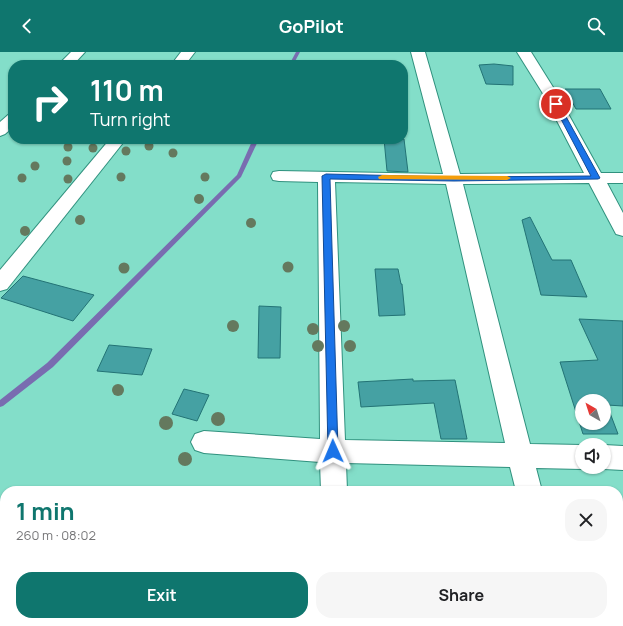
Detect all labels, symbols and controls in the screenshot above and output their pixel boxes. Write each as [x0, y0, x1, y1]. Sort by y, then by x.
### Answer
text: GoPilot [279, 14, 344, 38]
icon: back [16, 15, 38, 37]
icon: search [585, 15, 607, 37]
text: 110 m [90, 71, 164, 109]
icon: right [24, 76, 76, 128]
pin [539, 87, 573, 121]
icon: arrive [545, 93, 567, 115]
text: Turn right [90, 107, 171, 131]
north arrow [575, 394, 611, 430]
map controls [575, 394, 611, 474]
position arrow [312, 430, 354, 472]
button: sound [575, 438, 611, 474]
text: 1 min [16, 494, 75, 527]
button: close [565, 499, 607, 541]
text: 260 m · 08:02 [16, 526, 96, 544]
button: Exit [16, 572, 308, 618]
button: Share [316, 572, 607, 618]

